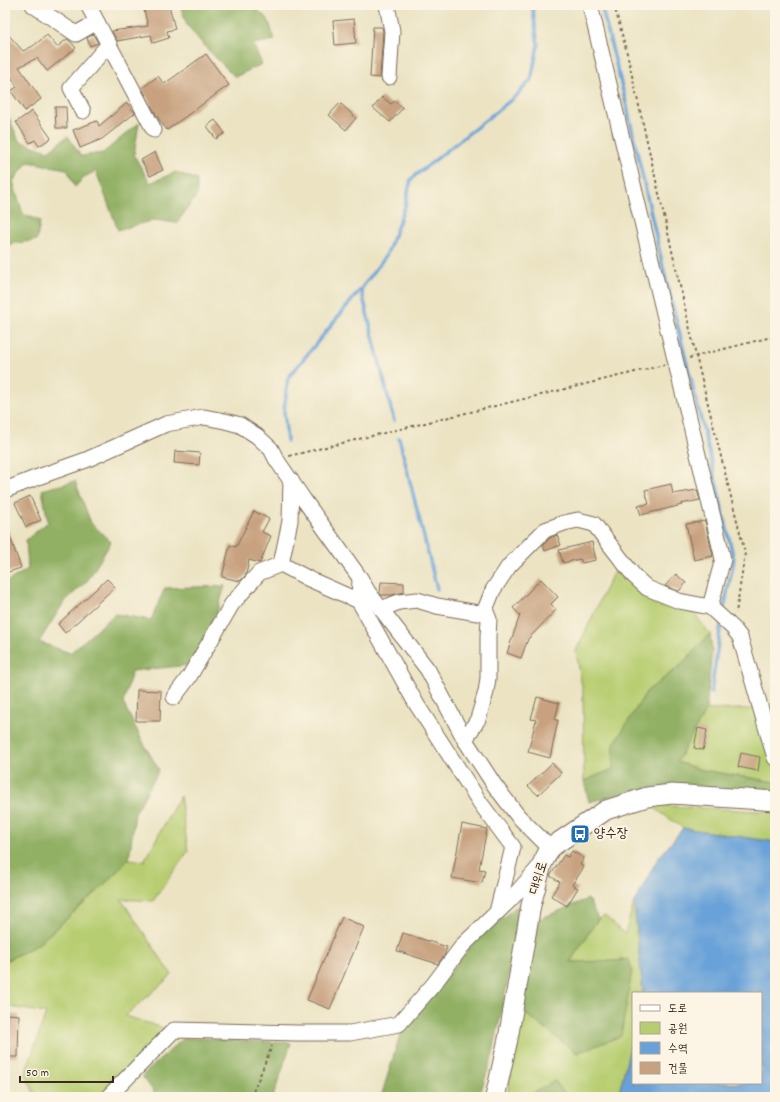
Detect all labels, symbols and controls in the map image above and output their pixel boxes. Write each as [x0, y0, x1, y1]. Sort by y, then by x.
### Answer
bus stop icon: 양수장 [569, 823, 591, 845]
place label: 양수장 [594, 824, 629, 844]
street label: 대위로 [524, 859, 554, 897]
legend [632, 992, 762, 1084]
text: 도로 [668, 1001, 687, 1018]
text: 공원 [668, 1021, 687, 1038]
text: 수역 [668, 1041, 688, 1058]
scale bar [20, 1058, 113, 1084]
text: 건물 [668, 1061, 688, 1078]
text: 50 m [26, 1065, 49, 1082]

